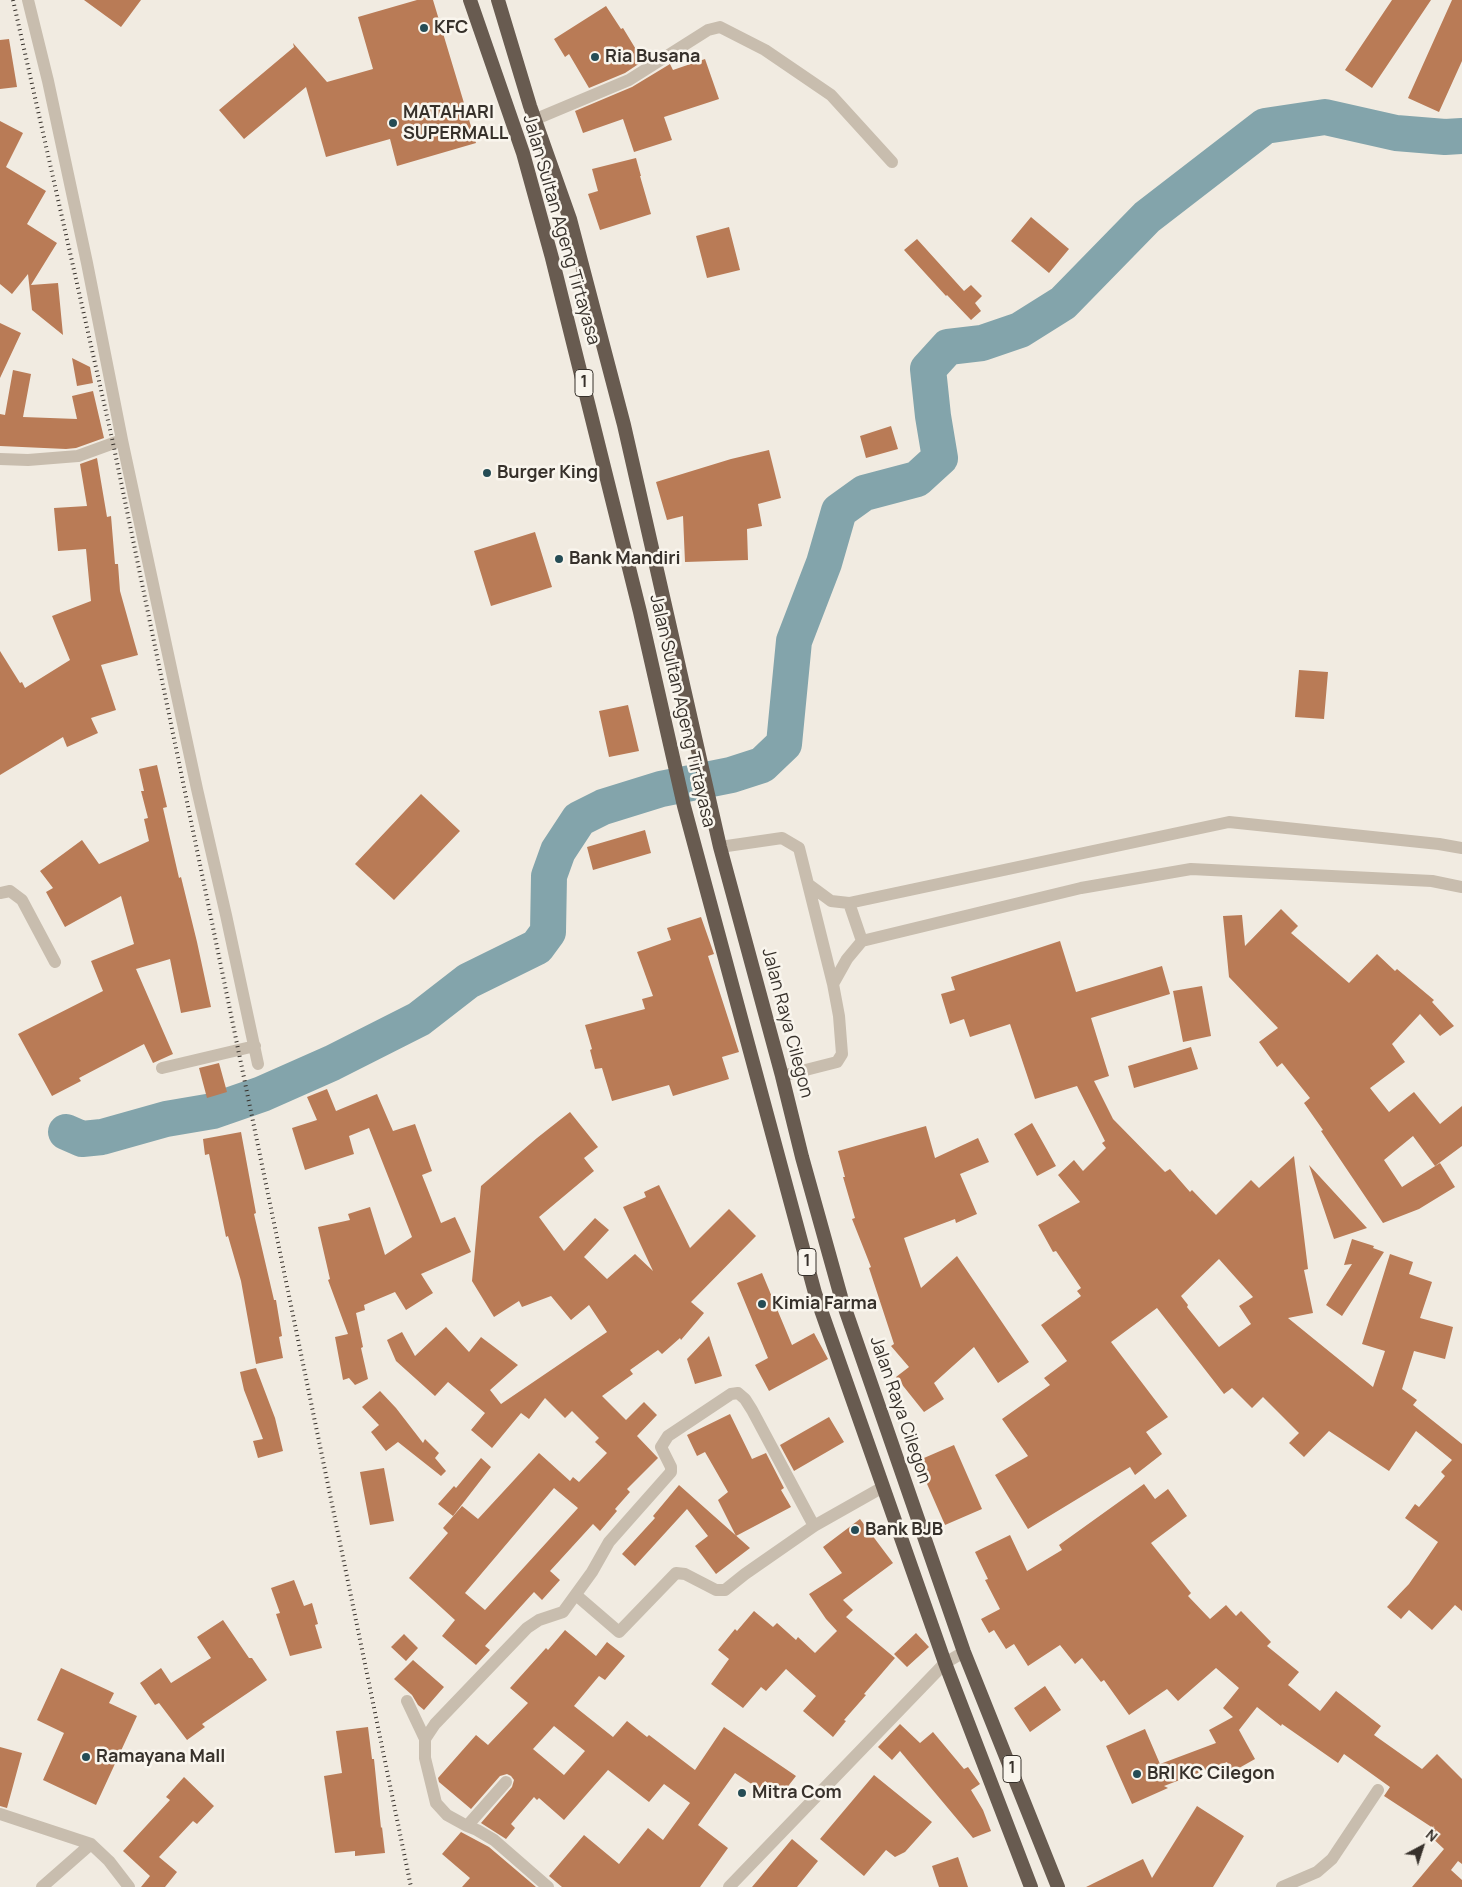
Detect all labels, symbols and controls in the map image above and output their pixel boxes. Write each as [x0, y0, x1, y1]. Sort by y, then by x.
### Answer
place label: KFC [434, 17, 468, 39]
marker: KFC [418, 22, 430, 34]
place label: Ria Busana [605, 46, 700, 68]
marker: Ria Busana [589, 51, 601, 63]
place label: MATAHARI SUPERMALL [403, 102, 508, 144]
street label: Jalan Sultan Ageng Tirtayasa [518, 113, 604, 347]
marker: MATAHARI SUPERMALL [387, 117, 399, 129]
road number: 1 [575, 369, 593, 396]
place label: Burger King [497, 462, 598, 484]
marker: Burger King [481, 467, 493, 479]
place label: Bank Mandiri [569, 548, 681, 570]
marker: Bank Mandiri [553, 553, 565, 565]
street label: Jalan Sultan Ageng Tirtayasa [645, 592, 719, 830]
street label: Jalan Raya Cilegon [757, 946, 817, 1100]
road number: 1 [798, 1248, 816, 1276]
place label: Kimia Farma [772, 1293, 877, 1315]
marker: Kimia Farma [756, 1298, 768, 1310]
street label: Jalan Raya Cilegon [865, 1334, 935, 1486]
place label: Bank BJB [865, 1519, 943, 1541]
marker: Bank BJB [849, 1524, 861, 1536]
place label: Ramayana Mall [96, 1746, 225, 1768]
marker: Ramayana Mall [80, 1751, 92, 1763]
road number: 1 [1003, 1756, 1021, 1782]
place label: BRI KC Cilegon [1147, 1763, 1275, 1785]
marker: BRI KC Cilegon [1131, 1768, 1143, 1780]
place label: Mitra Com [752, 1782, 842, 1804]
marker: Mitra Com [736, 1787, 748, 1799]
north arrow [1397, 1822, 1447, 1872]
text: N [1422, 1825, 1442, 1846]

